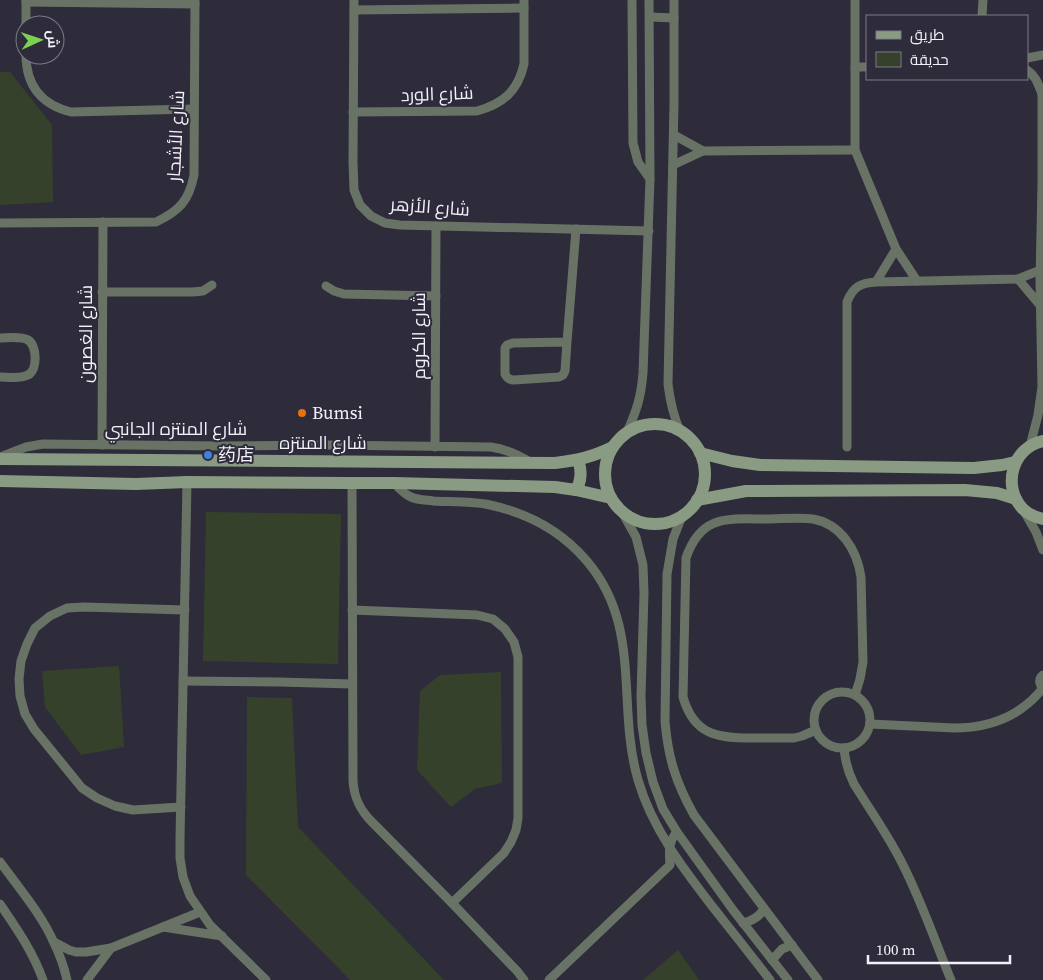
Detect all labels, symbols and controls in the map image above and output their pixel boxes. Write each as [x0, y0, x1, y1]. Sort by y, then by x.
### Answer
north arrow [15, 15, 65, 65]
legend [866, 15, 1028, 80]
text: طريق [910, 24, 944, 45]
text: ش [43, 30, 63, 49]
text: حديقة [910, 49, 949, 70]
street label: شارع الورد [400, 80, 474, 107]
street label: شارع الأشجار [161, 90, 190, 183]
street label: شارع الأزهر [388, 191, 471, 222]
street label: شارع الغصون [73, 285, 98, 383]
street label: شارع الكروم [406, 292, 431, 380]
place label: Bumsi [312, 400, 363, 425]
marker: Bumsi [296, 407, 308, 419]
street label: شارع المنتزه الجانبي [105, 416, 247, 443]
street label: شارع المنتزه [279, 430, 367, 455]
place label: 药店 [218, 442, 254, 467]
marker: 药店 [202, 449, 214, 461]
scale bar [868, 932, 1010, 964]
text: 100 m [876, 939, 916, 960]

